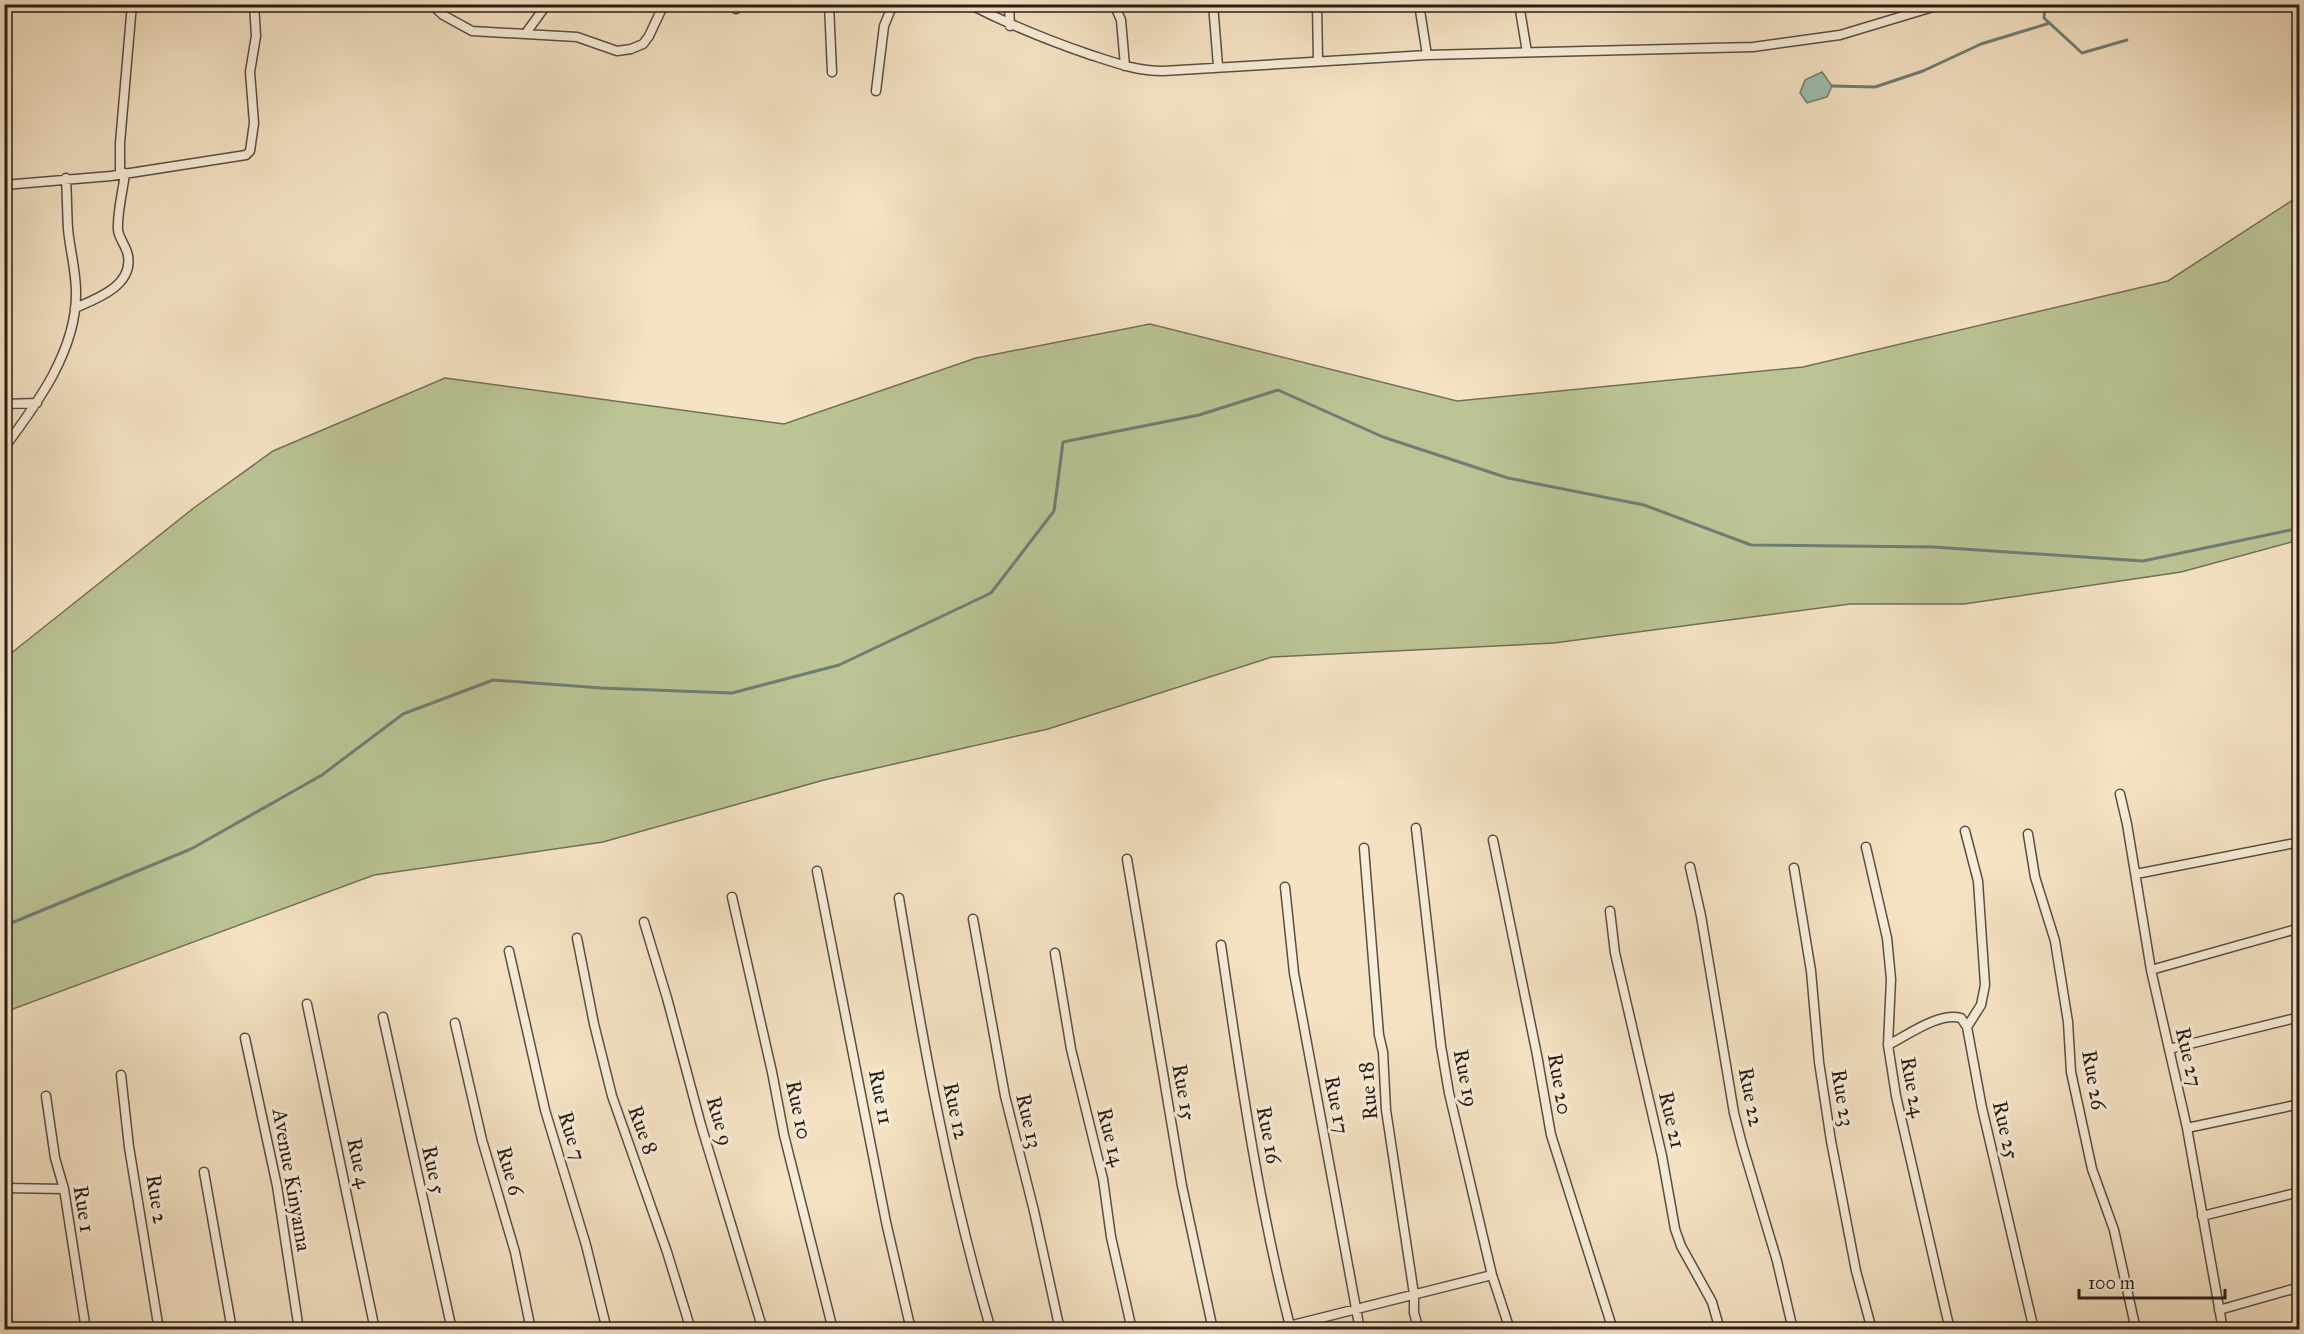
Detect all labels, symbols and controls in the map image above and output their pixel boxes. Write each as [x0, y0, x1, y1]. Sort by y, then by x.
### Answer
street label: Rue 27 [2170, 1025, 2208, 1089]
street label: Rue 19 [1448, 1047, 1484, 1109]
street label: Rue 26 [2076, 1048, 2112, 1113]
street label: Rue 20 [1542, 1051, 1578, 1117]
street label: Rue 24 [1895, 1055, 1931, 1121]
street label: Rue 18 [1352, 1061, 1384, 1121]
street label: Rue 15 [1166, 1062, 1202, 1123]
street label: Rue 22 [1733, 1065, 1770, 1129]
street label: Rue 11 [863, 1067, 899, 1127]
street label: Rue 23 [1826, 1067, 1860, 1129]
street label: Rue 17 [1319, 1074, 1355, 1136]
street label: Rue 10 [780, 1078, 818, 1142]
street label: Rue 12 [937, 1080, 975, 1143]
street label: Rue 21 [1653, 1089, 1691, 1151]
street label: Rue 13 [1010, 1091, 1048, 1151]
street label: Rue 9 [701, 1093, 739, 1149]
street label: Rue 25 [1987, 1098, 2025, 1162]
street label: Rue 8 [622, 1102, 664, 1158]
street label: Rue 16 [1251, 1104, 1288, 1167]
street label: Rue 14 [1091, 1105, 1131, 1170]
street label: Avenue Kinyama [266, 1106, 317, 1253]
street label: Rue 7 [552, 1108, 592, 1164]
street label: Rue 4 [341, 1135, 377, 1192]
street label: Rue 5 [416, 1143, 452, 1197]
street label: Rue 6 [491, 1143, 530, 1200]
street label: Rue 2 [140, 1173, 174, 1226]
street label: Rue 1 [67, 1184, 101, 1234]
scale bar [2079, 1262, 2224, 1300]
text: 100 m [2088, 1272, 2135, 1294]

